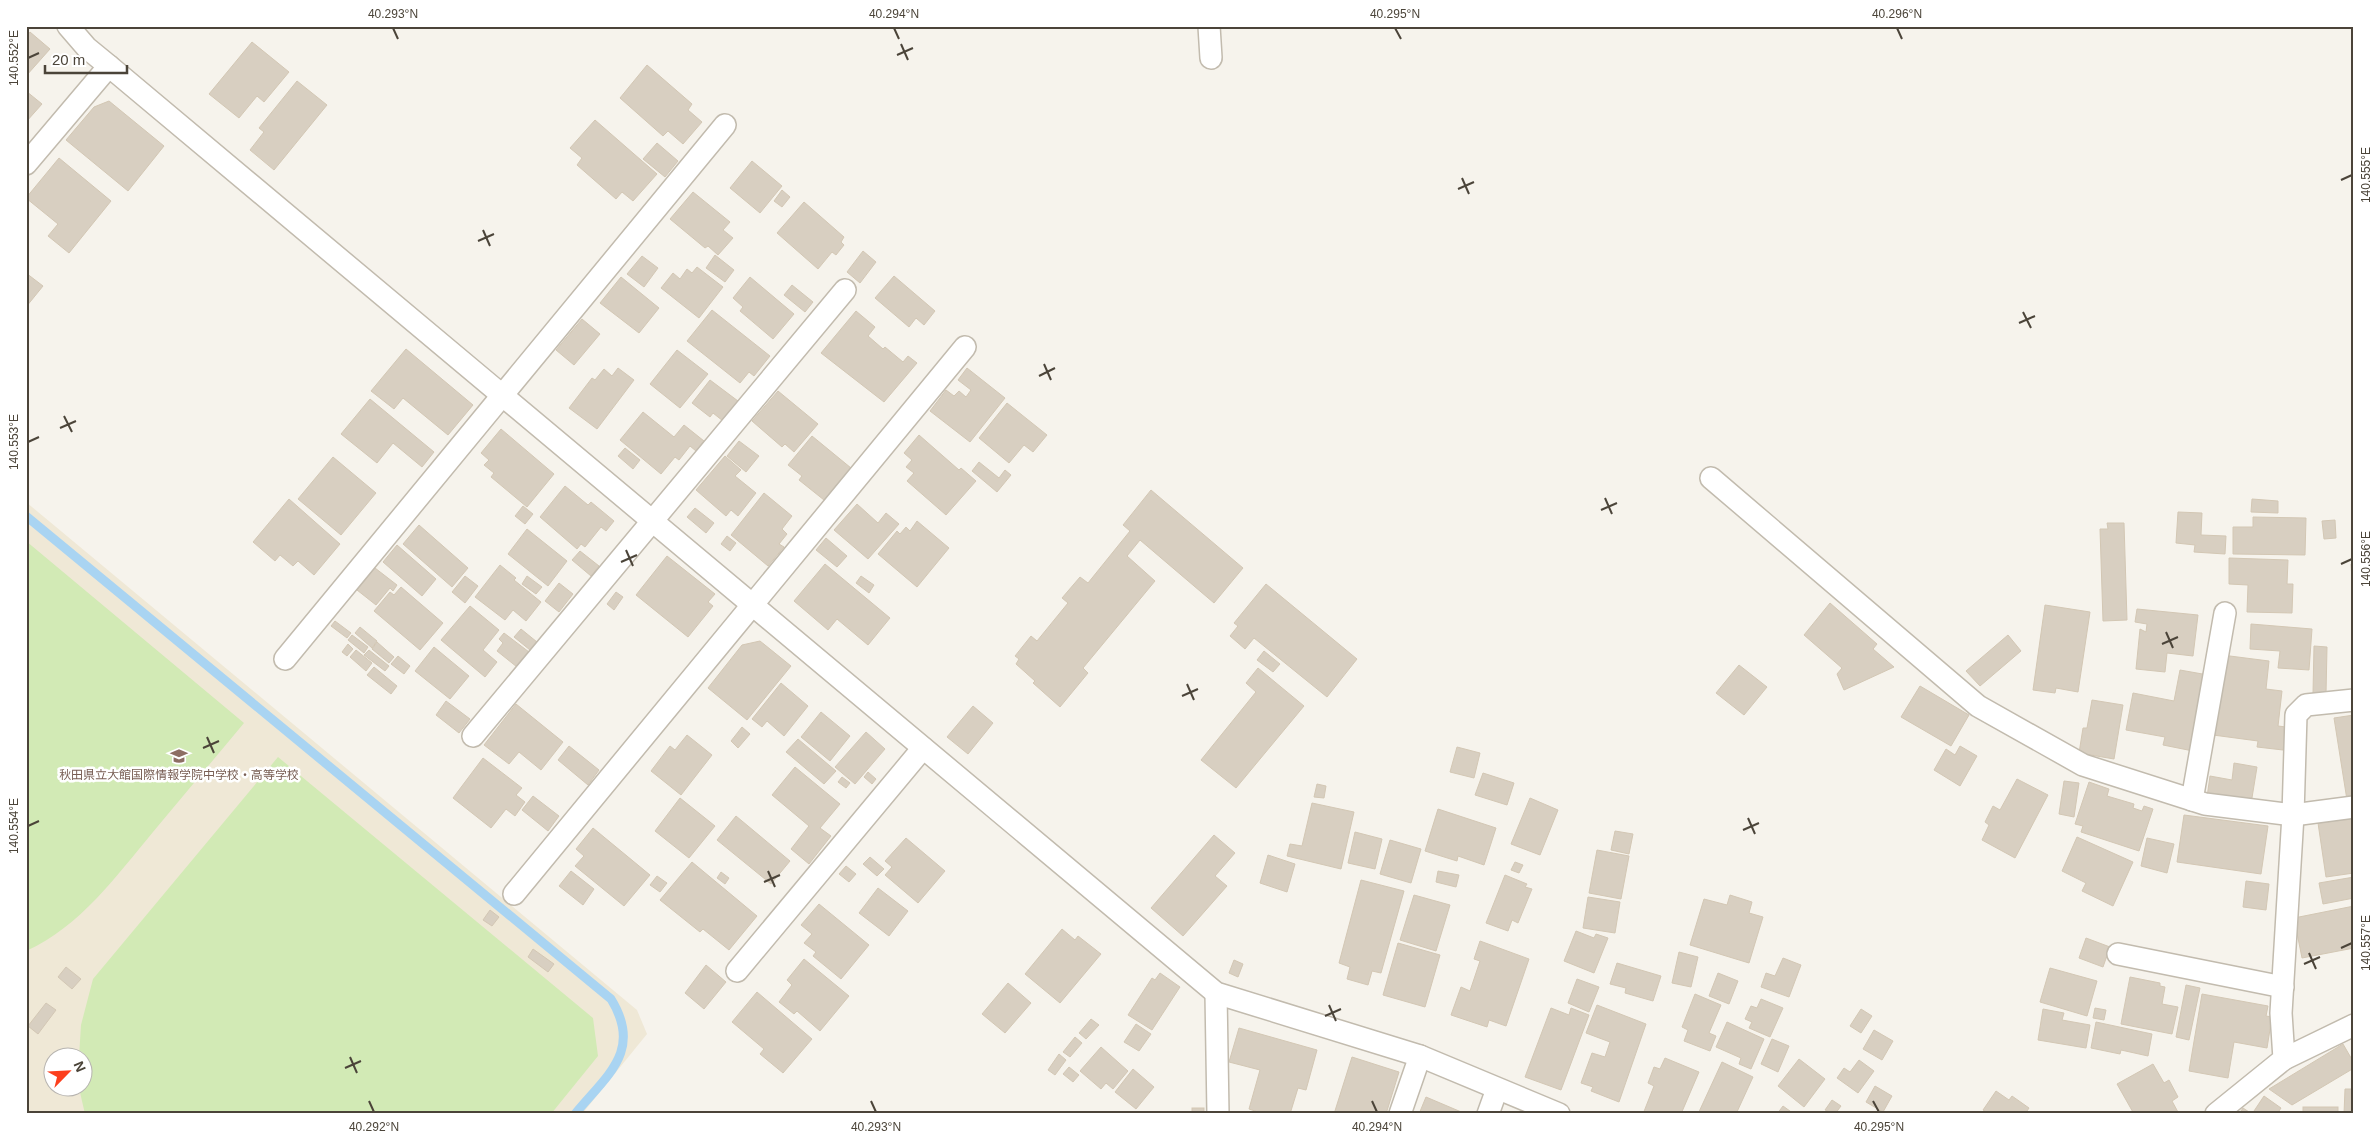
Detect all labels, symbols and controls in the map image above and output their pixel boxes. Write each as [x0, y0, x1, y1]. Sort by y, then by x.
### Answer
text: 40.293°N [368, 7, 418, 21]
text: 40.294°N [869, 7, 919, 21]
text: 40.295°N [1370, 7, 1420, 21]
text: 40.296°N [1872, 7, 1922, 21]
text: 140.552°E [7, 30, 21, 86]
scale bar [45, 42, 128, 74]
text: 20 m [52, 51, 85, 68]
text: 140.555°E [2359, 147, 2373, 203]
text: 140.553°E [7, 414, 21, 470]
text: 140.556°E [2359, 531, 2373, 587]
school or university icon: 秋田県立大館国際情報学院中学校・高等学校 [169, 746, 189, 766]
place label: 秋田県立大館国際情報学院中学校・高等学校 [59, 768, 299, 782]
text: 140.554°E [7, 798, 21, 854]
text: 140.557°E [2359, 915, 2373, 971]
north arrow [42, 1048, 92, 1098]
text: N [71, 1059, 89, 1075]
text: 40.292°N [349, 1120, 399, 1134]
text: 40.293°N [851, 1120, 901, 1134]
text: 40.294°N [1352, 1120, 1402, 1134]
text: 40.295°N [1854, 1120, 1904, 1134]

